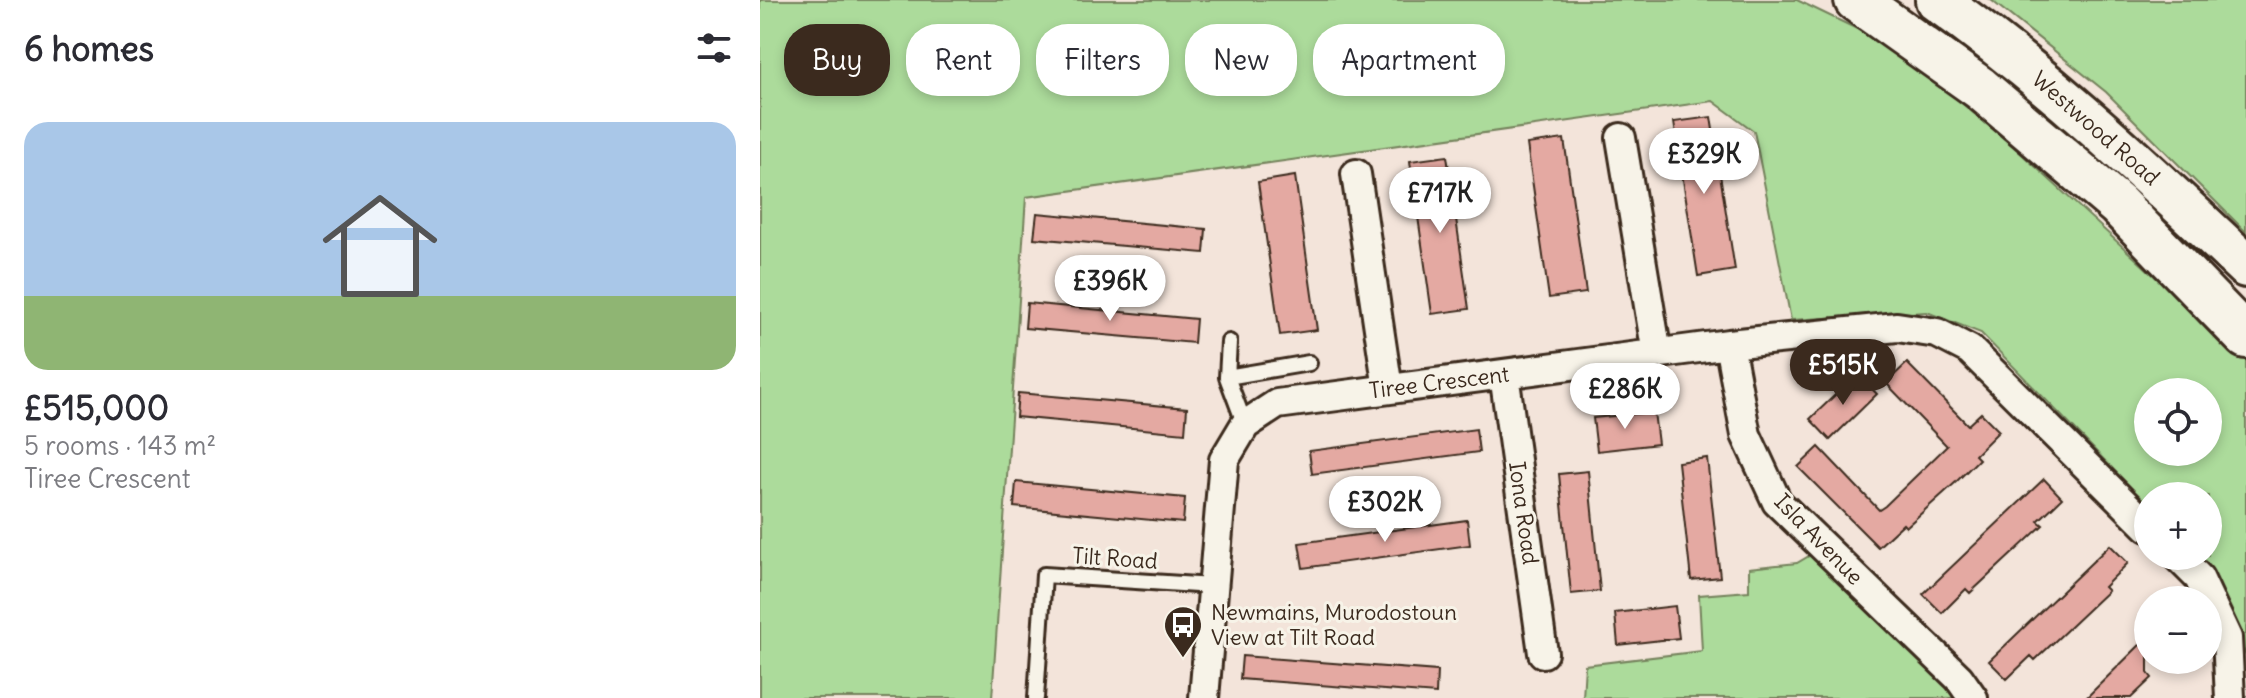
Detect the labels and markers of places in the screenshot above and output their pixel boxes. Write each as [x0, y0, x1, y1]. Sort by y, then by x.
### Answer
pin: £329K [1648, 128, 1760, 196]
pin: £717K [1384, 167, 1496, 235]
pin: £396K [1054, 255, 1166, 323]
pin: £515K [1787, 339, 1899, 407]
pin: £286K [1569, 363, 1681, 431]
pin: £302K [1329, 476, 1441, 544]
place label: Newmains, Murodostoun View at Tilt Road [1211, 598, 1457, 651]
bus stop icon: Newmains, Murodostoun View at Tilt Road [1162, 604, 1204, 659]

